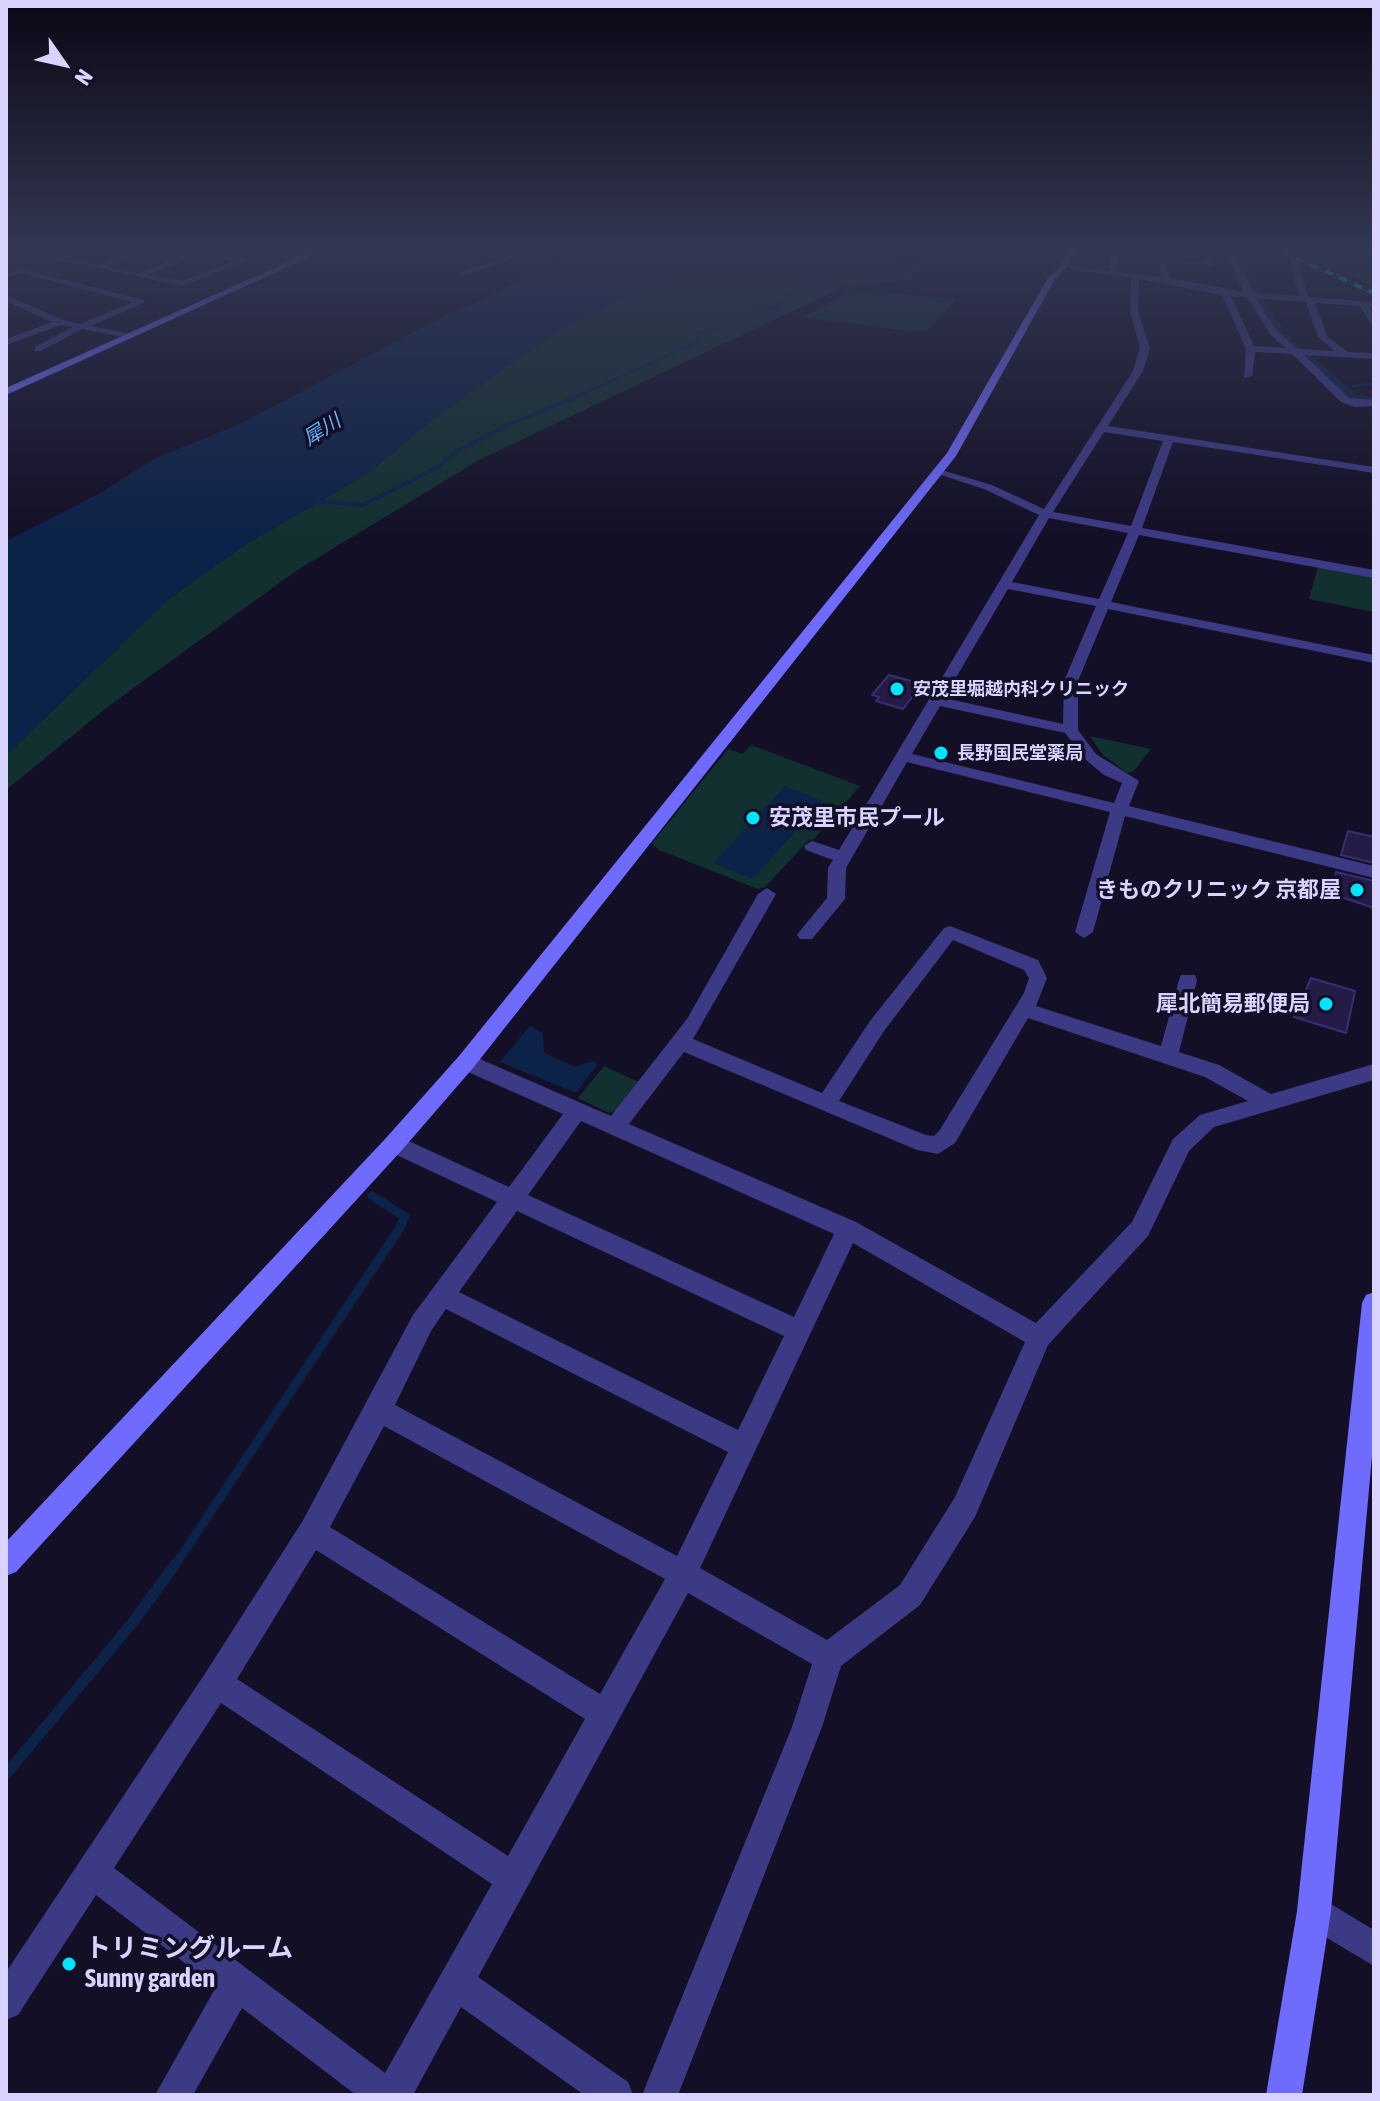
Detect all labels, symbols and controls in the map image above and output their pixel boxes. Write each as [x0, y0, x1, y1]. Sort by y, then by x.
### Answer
north arrow [24, 24, 104, 104]
text: N [69, 65, 98, 90]
water label: 犀川 [299, 409, 345, 451]
place label: 安茂里堀越内科クリニック [913, 678, 1129, 700]
marker: 安茂里堀越内科クリニック [888, 680, 906, 698]
place label: 長野国民堂薬局 [957, 742, 1083, 764]
marker: 長野国民堂薬局 [932, 744, 950, 762]
place label: 安茂里市民プール [769, 805, 945, 831]
marker: 安茂里市民プール [744, 809, 762, 827]
place label: きものクリニック 京都屋 [1096, 877, 1341, 903]
marker: きものクリニック 京都屋 [1348, 881, 1366, 899]
place label: 犀北簡易郵便局 [1156, 991, 1310, 1017]
marker: 犀北簡易郵便局 [1317, 995, 1335, 1013]
place label: トリミングルーム Sunny garden [85, 1933, 293, 1994]
marker: トリミングルーム Sunny garden [60, 1955, 78, 1973]

